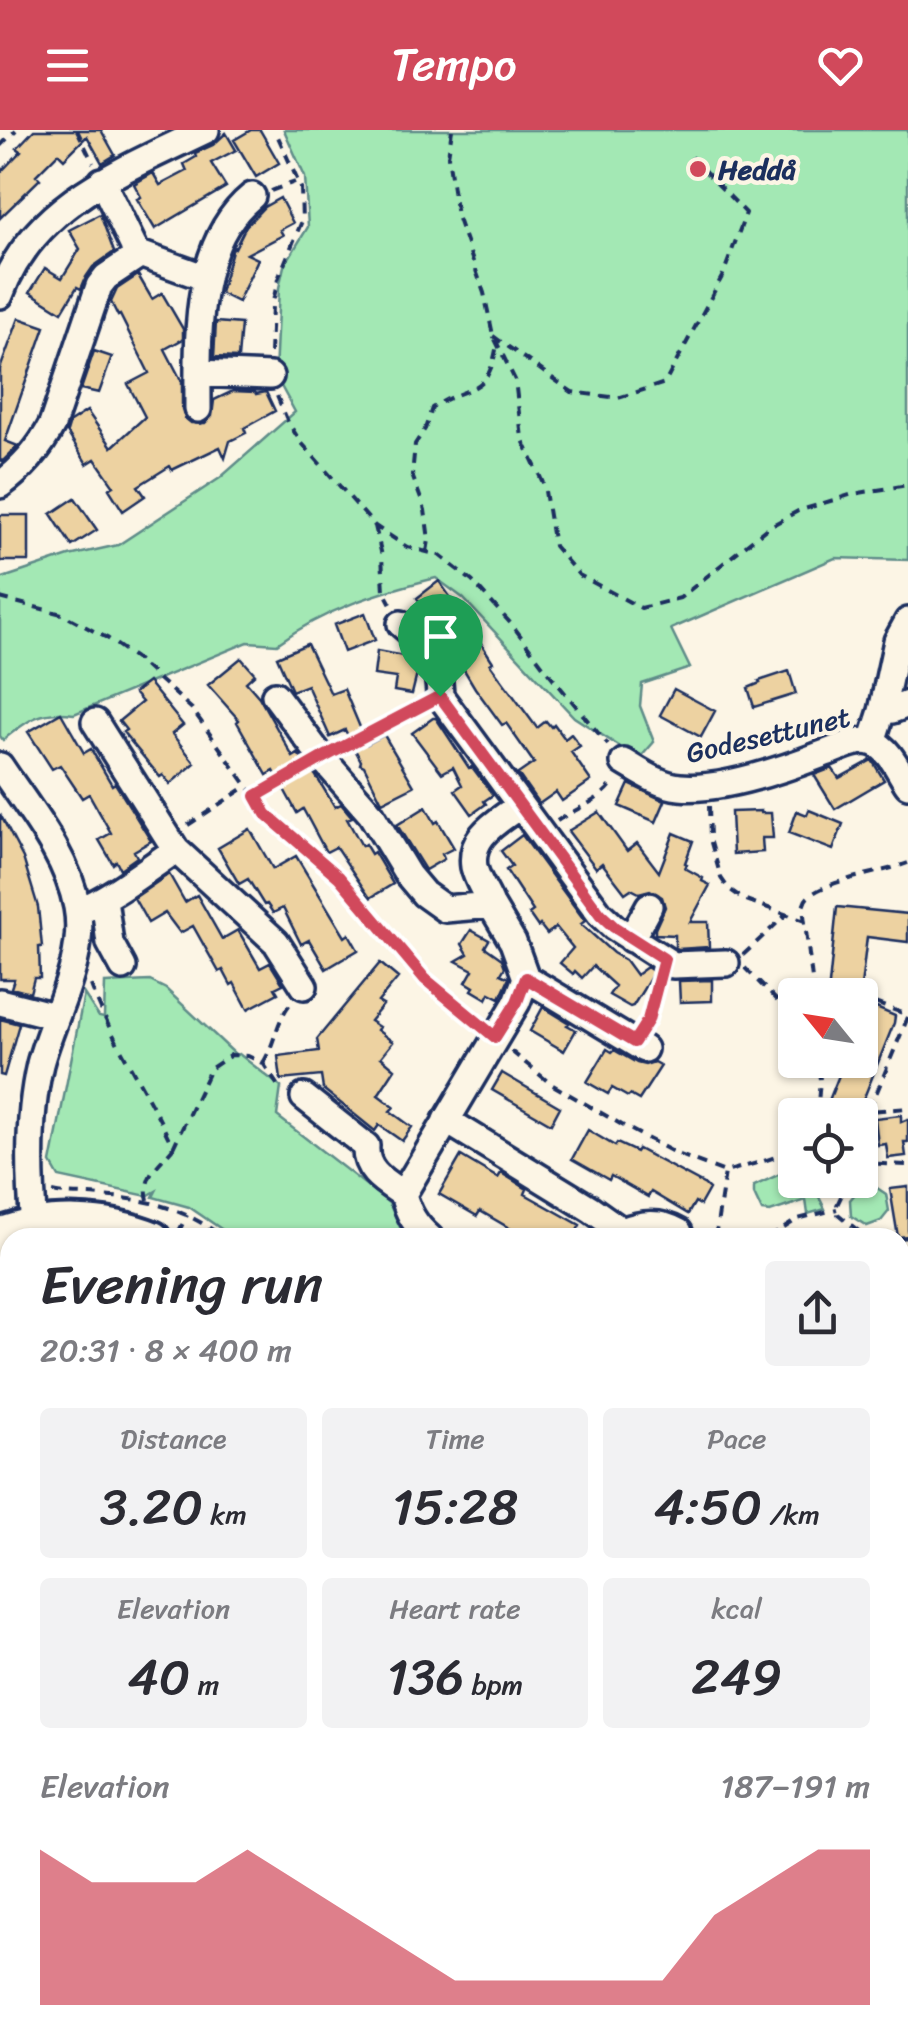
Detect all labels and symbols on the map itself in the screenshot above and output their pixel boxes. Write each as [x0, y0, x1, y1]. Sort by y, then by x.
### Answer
place label: Heddå [718, 145, 797, 194]
marker: Heddå [687, 158, 709, 180]
pin [398, 594, 483, 697]
street label: Godesettunet [681, 692, 855, 778]
north arrow [778, 978, 878, 1078]

